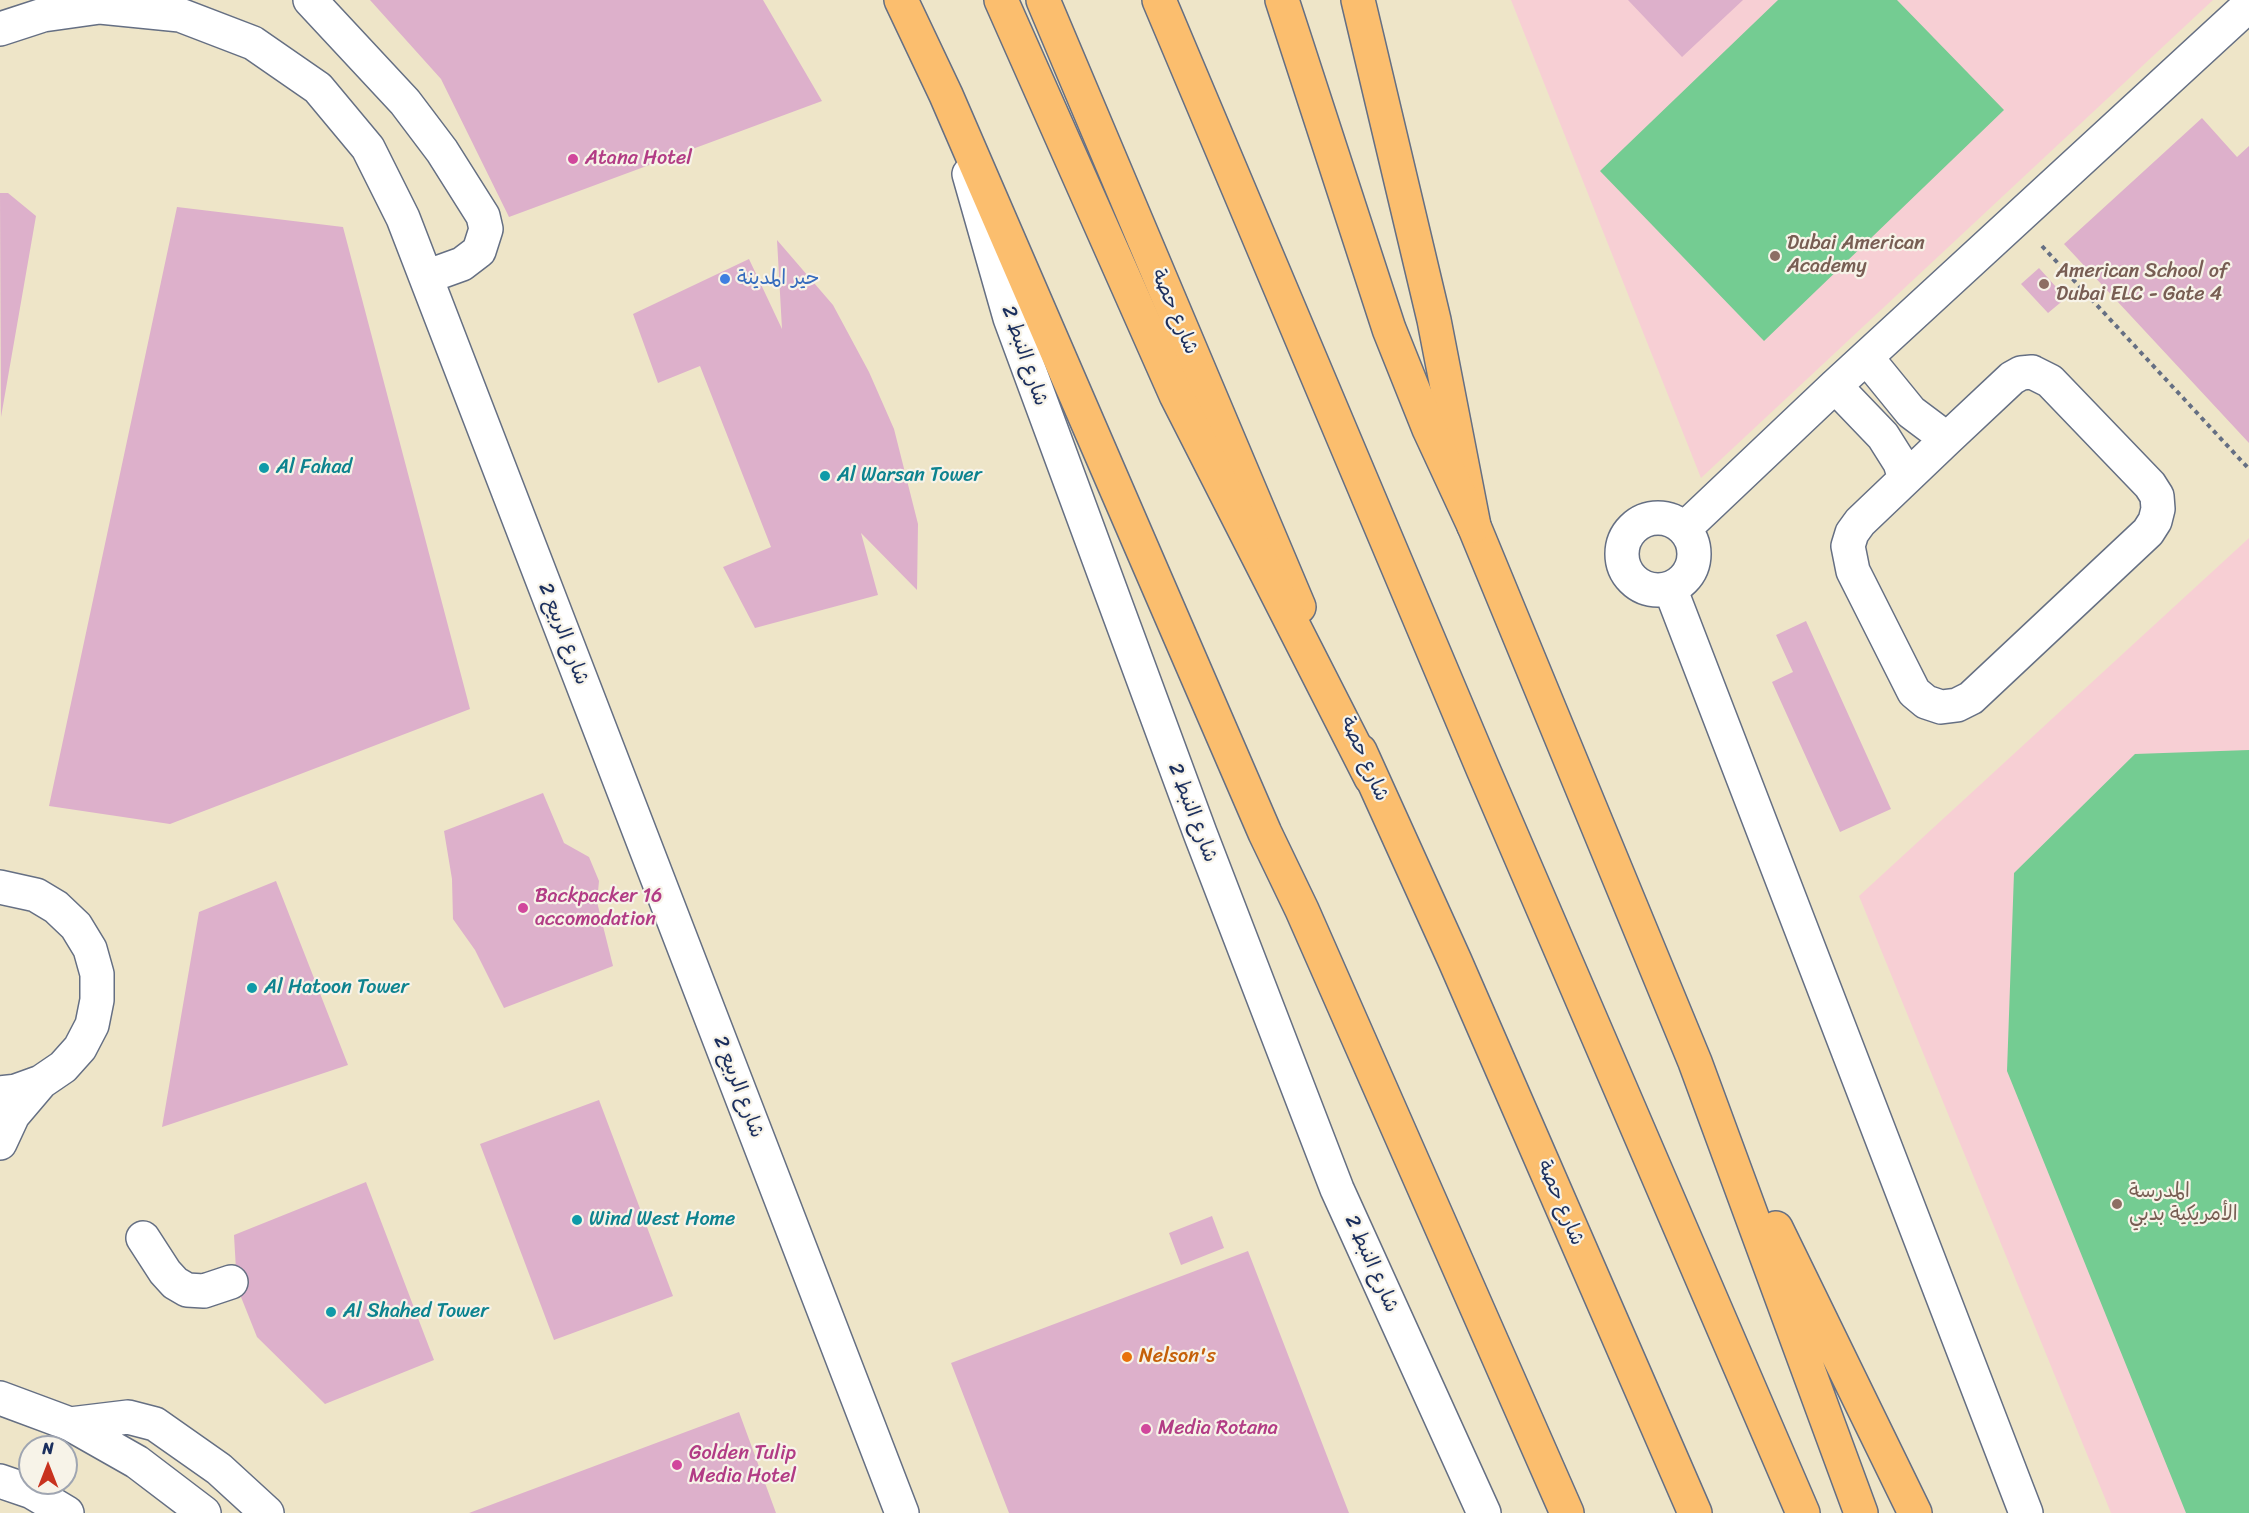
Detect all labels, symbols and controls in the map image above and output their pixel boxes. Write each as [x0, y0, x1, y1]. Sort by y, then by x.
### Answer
place label: Atana Hotel [585, 147, 692, 171]
marker: Atana Hotel [566, 152, 580, 166]
place label: Dubai American Academy [1787, 232, 1925, 279]
marker: Dubai American Academy [1768, 249, 1782, 263]
place label: American School of Dubai ELC - Gate 4 [2056, 260, 2228, 307]
street label: شارع حصة [1145, 266, 1203, 358]
place label: حير المدينة [737, 267, 820, 291]
marker: حير المدينة [718, 272, 732, 286]
marker: American School of Dubai ELC - Gate 4 [2037, 277, 2051, 291]
street label: شارع النبط 2 [996, 303, 1052, 409]
place label: Al Fahad [276, 456, 352, 480]
marker: Al Fahad [257, 461, 271, 475]
place label: Al Warsan Tower [837, 464, 982, 488]
marker: Al Warsan Tower [818, 469, 832, 483]
street label: شارع الربيع 2 [533, 580, 593, 688]
street label: شارع حصة [1335, 713, 1393, 805]
street label: شارع النبط 2 [1162, 760, 1222, 866]
place label: Backpacker 16 accomodation [535, 885, 662, 932]
marker: Backpacker 16 accomodation [516, 901, 530, 915]
place label: Al Hatoon Tower [264, 976, 409, 1000]
marker: Al Hatoon Tower [245, 981, 259, 995]
street label: شارع الربيع 2 [708, 1033, 768, 1141]
street label: شارع حصة [1531, 1157, 1589, 1249]
place label: المدرسة الأمريكية بدبي [2129, 1180, 2238, 1227]
marker: المدرسة الأمريكية بدبي [2110, 1197, 2124, 1211]
place label: Wind West Home [589, 1208, 735, 1232]
street label: شارع النبط 2 [1339, 1211, 1403, 1317]
marker: Wind West Home [570, 1213, 584, 1227]
place label: Al Shahed Tower [343, 1300, 488, 1324]
marker: Al Shahed Tower [324, 1305, 338, 1319]
place label: Nelson's [1139, 1345, 1216, 1369]
marker: Nelson's [1120, 1350, 1134, 1364]
place label: Media Rotana [1158, 1417, 1278, 1441]
marker: Media Rotana [1139, 1422, 1153, 1436]
text: N [42, 1434, 54, 1463]
north arrow [18, 1435, 78, 1495]
place label: Golden Tulip Media Hotel [689, 1442, 796, 1489]
marker: Golden Tulip Media Hotel [670, 1458, 684, 1472]

